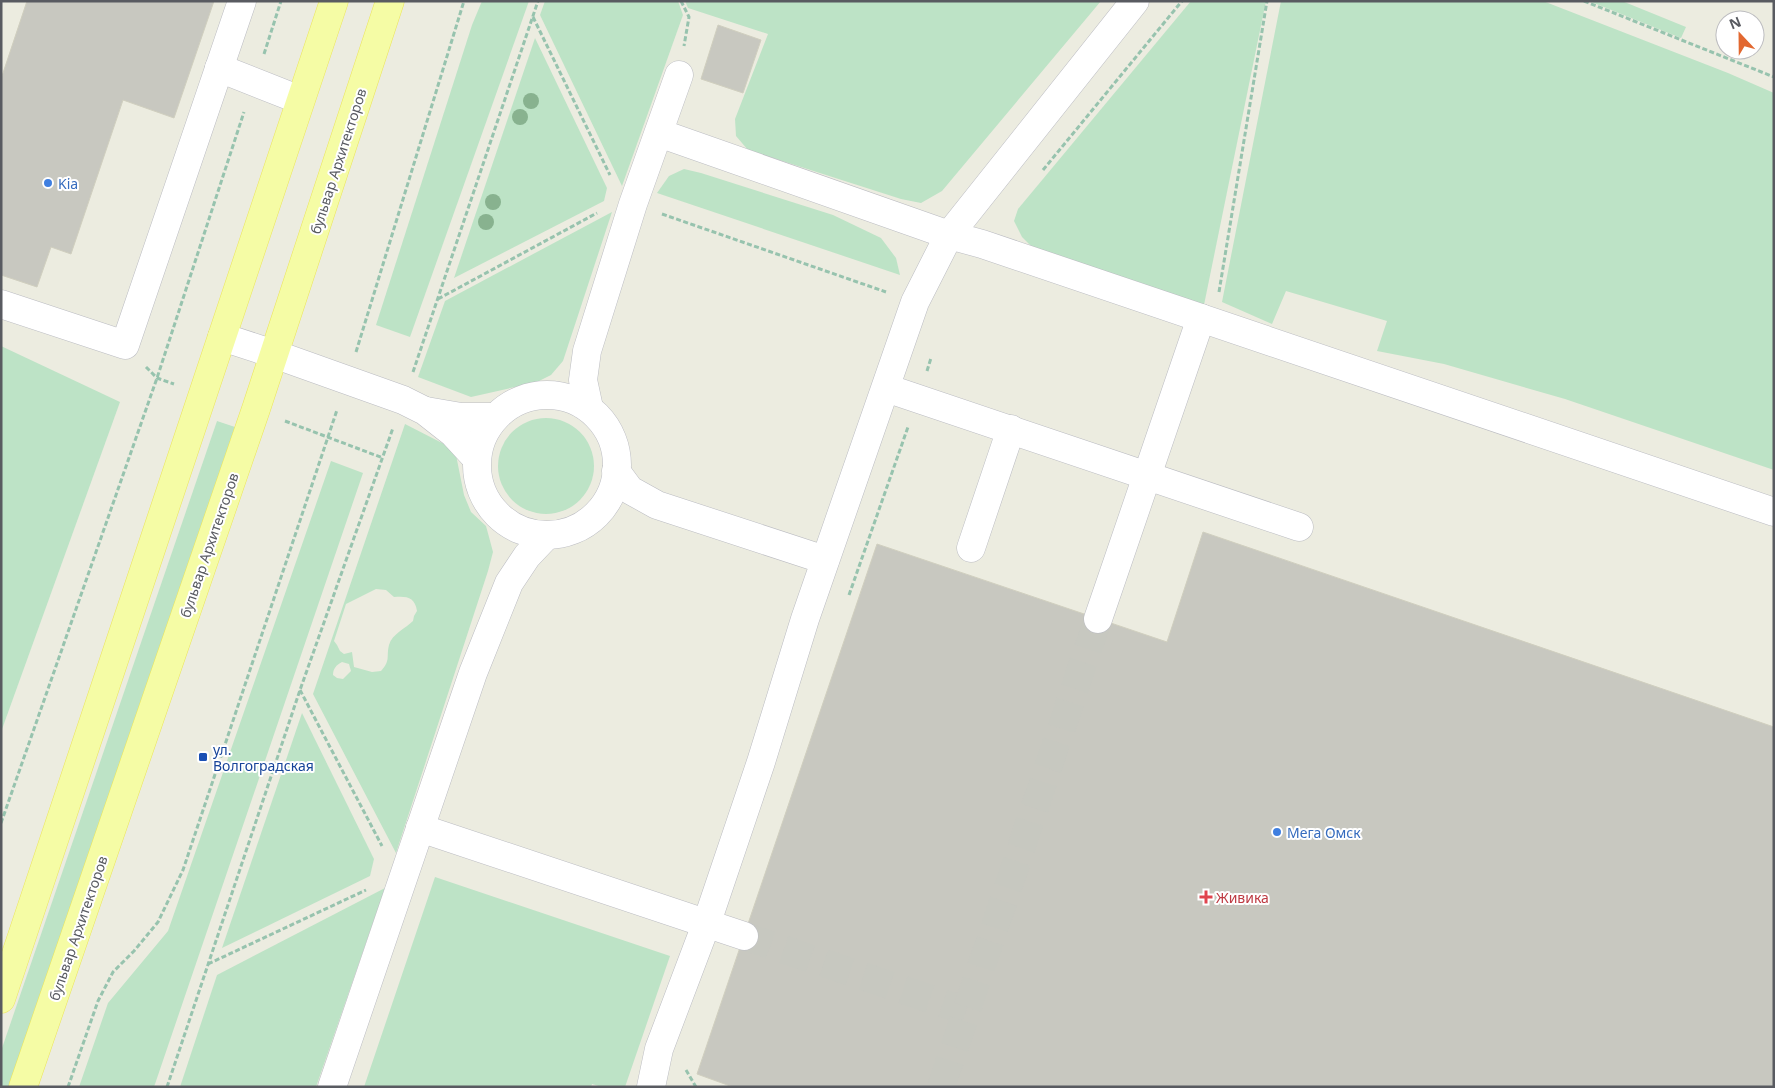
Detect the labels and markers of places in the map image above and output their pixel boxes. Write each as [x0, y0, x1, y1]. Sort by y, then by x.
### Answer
place label: Kia [58, 174, 78, 193]
marker: Kia [42, 177, 54, 189]
place label: ул. Волгоградская [213, 740, 314, 775]
marker: ул. Волгоградская [197, 751, 209, 763]
place label: Мега Омск [1287, 823, 1361, 842]
marker: Мега Омск [1271, 826, 1283, 838]
place label: Живика [1216, 888, 1269, 907]
marker: Живика [1200, 891, 1212, 903]

